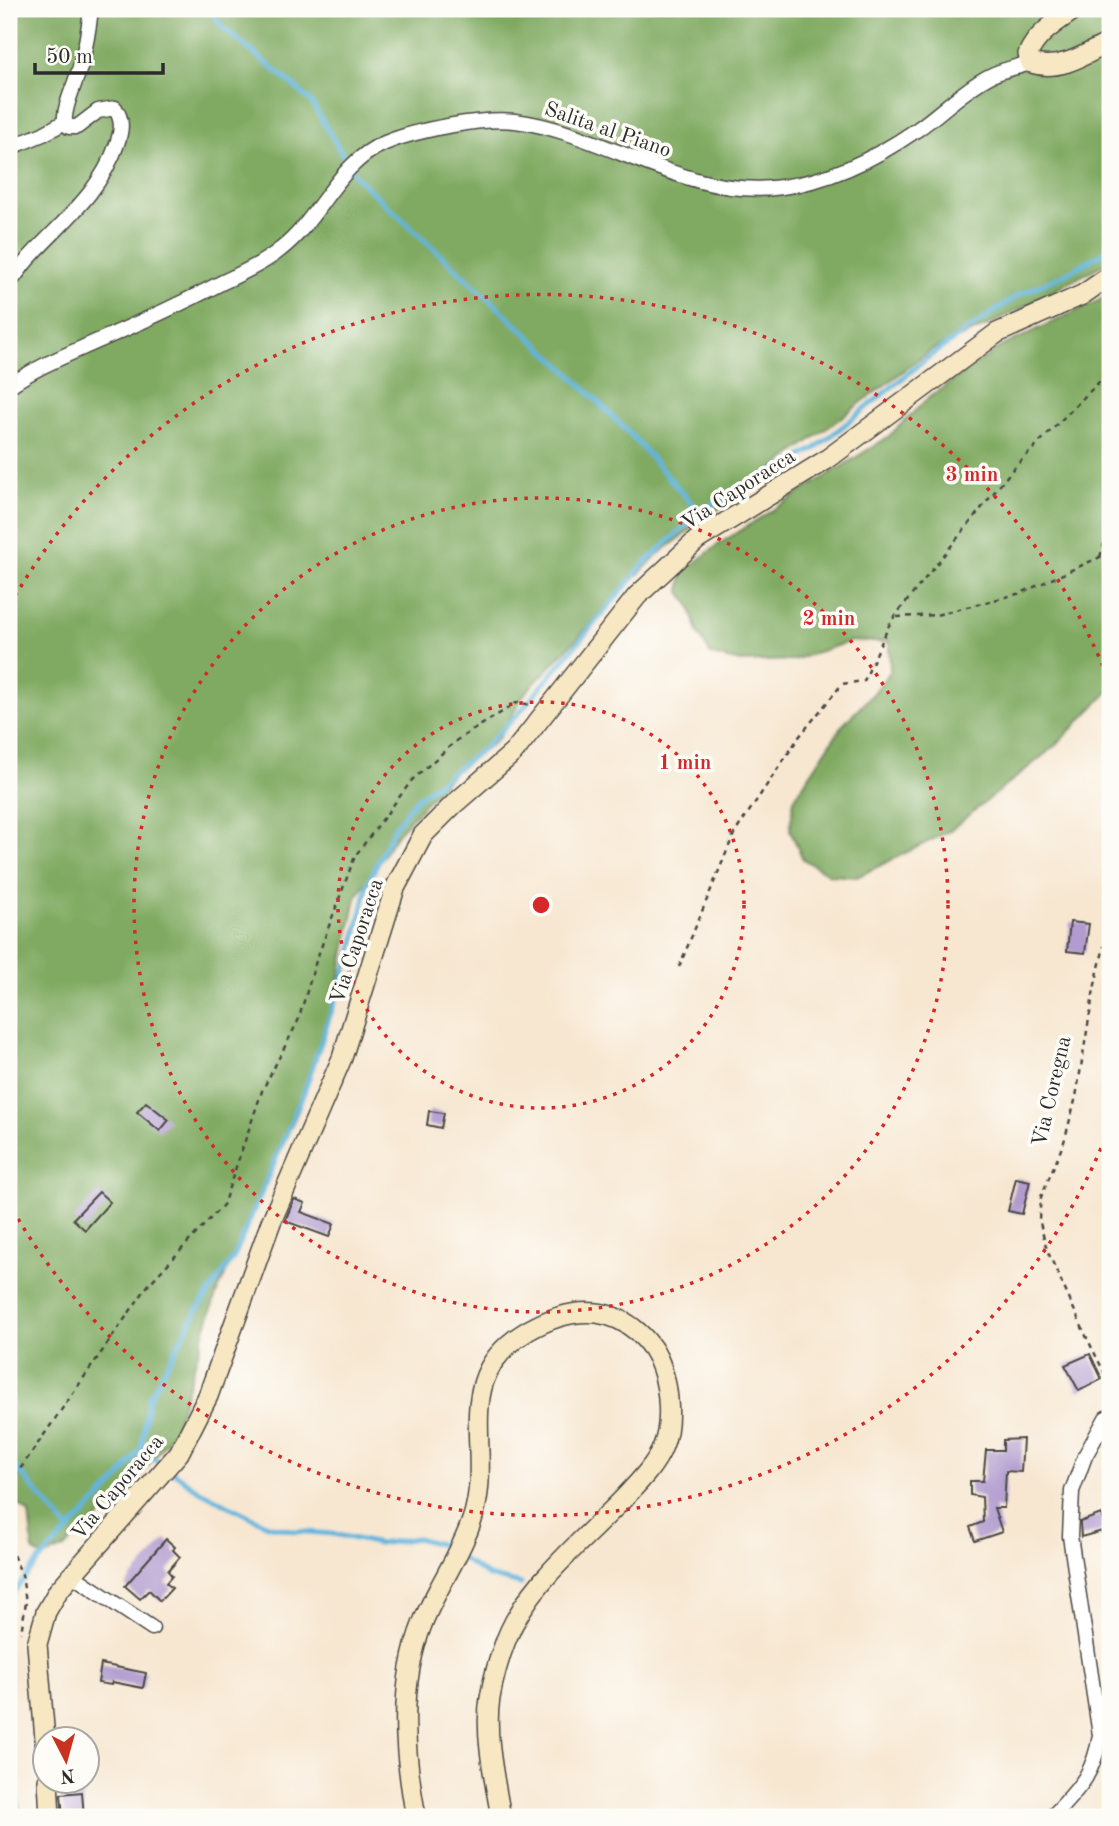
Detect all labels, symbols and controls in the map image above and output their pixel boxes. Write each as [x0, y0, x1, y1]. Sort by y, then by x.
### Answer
scale bar [35, 32, 163, 76]
text: 50 m [46, 47, 93, 68]
street label: Salita al Piano [542, 99, 673, 162]
street label: Via Caporacca [678, 446, 799, 535]
text: 3 min [946, 465, 998, 486]
text: 2 min [803, 609, 855, 630]
text: 1 min [659, 753, 711, 774]
street label: Via Caporacca [327, 876, 388, 1007]
centre of rings [529, 893, 553, 917]
street label: Via Coregna [1030, 1034, 1075, 1149]
street label: Via Caporacca [68, 1431, 168, 1545]
north arrow [32, 1724, 102, 1794]
text: N [59, 1764, 76, 1785]

